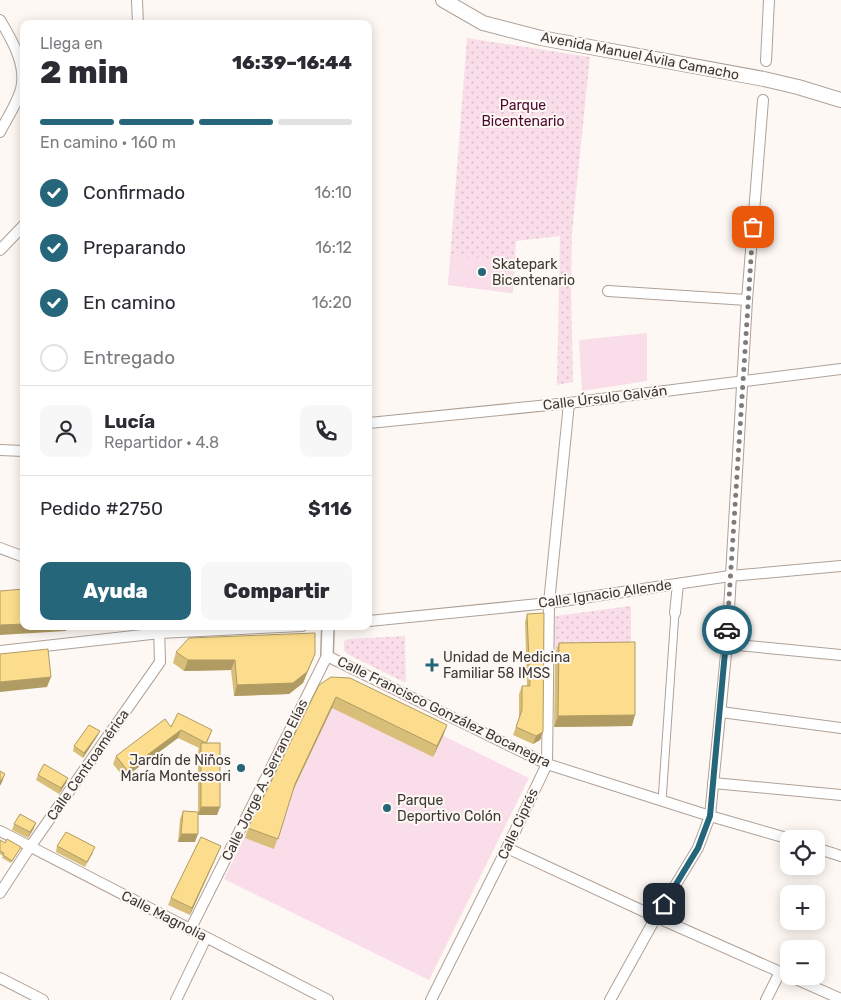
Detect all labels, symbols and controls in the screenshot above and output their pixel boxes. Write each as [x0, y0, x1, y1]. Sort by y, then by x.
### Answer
street label: Avenida Manuel Ávila Camacho [539, 27, 741, 84]
text: Llega en [40, 34, 103, 53]
text: 16:39–16:44 [232, 51, 352, 74]
text: 2 min [40, 53, 129, 91]
park label: Parque Bicentenario [482, 97, 564, 130]
text: En camino · 160 m [40, 133, 176, 152]
icon: check [40, 179, 68, 207]
text: Confirmado [83, 181, 185, 204]
text: 16:10 [314, 183, 352, 202]
pin [732, 206, 774, 248]
icon: bag [739, 213, 767, 241]
icon: check [40, 234, 68, 262]
text: Preparando [83, 236, 186, 259]
text: 16:12 [315, 238, 352, 257]
place label: Skatepark Bicentenario [492, 256, 575, 289]
marker: Skatepark Bicentenario [476, 266, 488, 278]
icon: check [40, 289, 68, 317]
text: En camino [83, 291, 176, 314]
text: 16:20 [312, 293, 352, 312]
text: Entregado [83, 346, 175, 369]
street label: Calle Úrsulo Galván [542, 381, 668, 414]
button: person [40, 405, 92, 457]
button: phone [300, 405, 352, 457]
text: Lucía [104, 410, 155, 433]
text: Repartidor · 4.8 [104, 433, 219, 452]
text: Pedido #2750 [40, 497, 163, 520]
text: $116 [308, 497, 352, 520]
button: Ayuda [40, 562, 191, 620]
button: Compartir [201, 562, 352, 620]
street label: Calle Ignacio Allende [537, 576, 673, 612]
courier [702, 605, 752, 655]
icon: car [713, 616, 741, 644]
place label: Unidad de Medicina Familiar 58 IMSS [443, 649, 570, 682]
street label: Calle Francisco González Bocanegra [335, 653, 553, 771]
marker: Unidad de Medicina Familiar 58 IMSS [425, 658, 439, 672]
street label: Calle Jorge A. Serrano Elías [218, 696, 312, 864]
street label: Calle Centroamérica [43, 706, 133, 824]
place label: Jardín de Niños María Montessori [120, 752, 231, 785]
marker: Jardín de Niños María Montessori [235, 762, 247, 774]
street label: Calle Ciprés [494, 786, 542, 862]
place label: Parque Deportivo Colón [397, 792, 501, 825]
marker: Parque Deportivo Colón [381, 802, 393, 814]
map controls [780, 830, 825, 985]
button: locate [780, 830, 825, 875]
pin [643, 883, 685, 925]
button: + [780, 885, 825, 930]
street label: Calle Magnolia [119, 887, 209, 945]
icon: home [650, 890, 678, 918]
button: − [780, 940, 825, 985]

